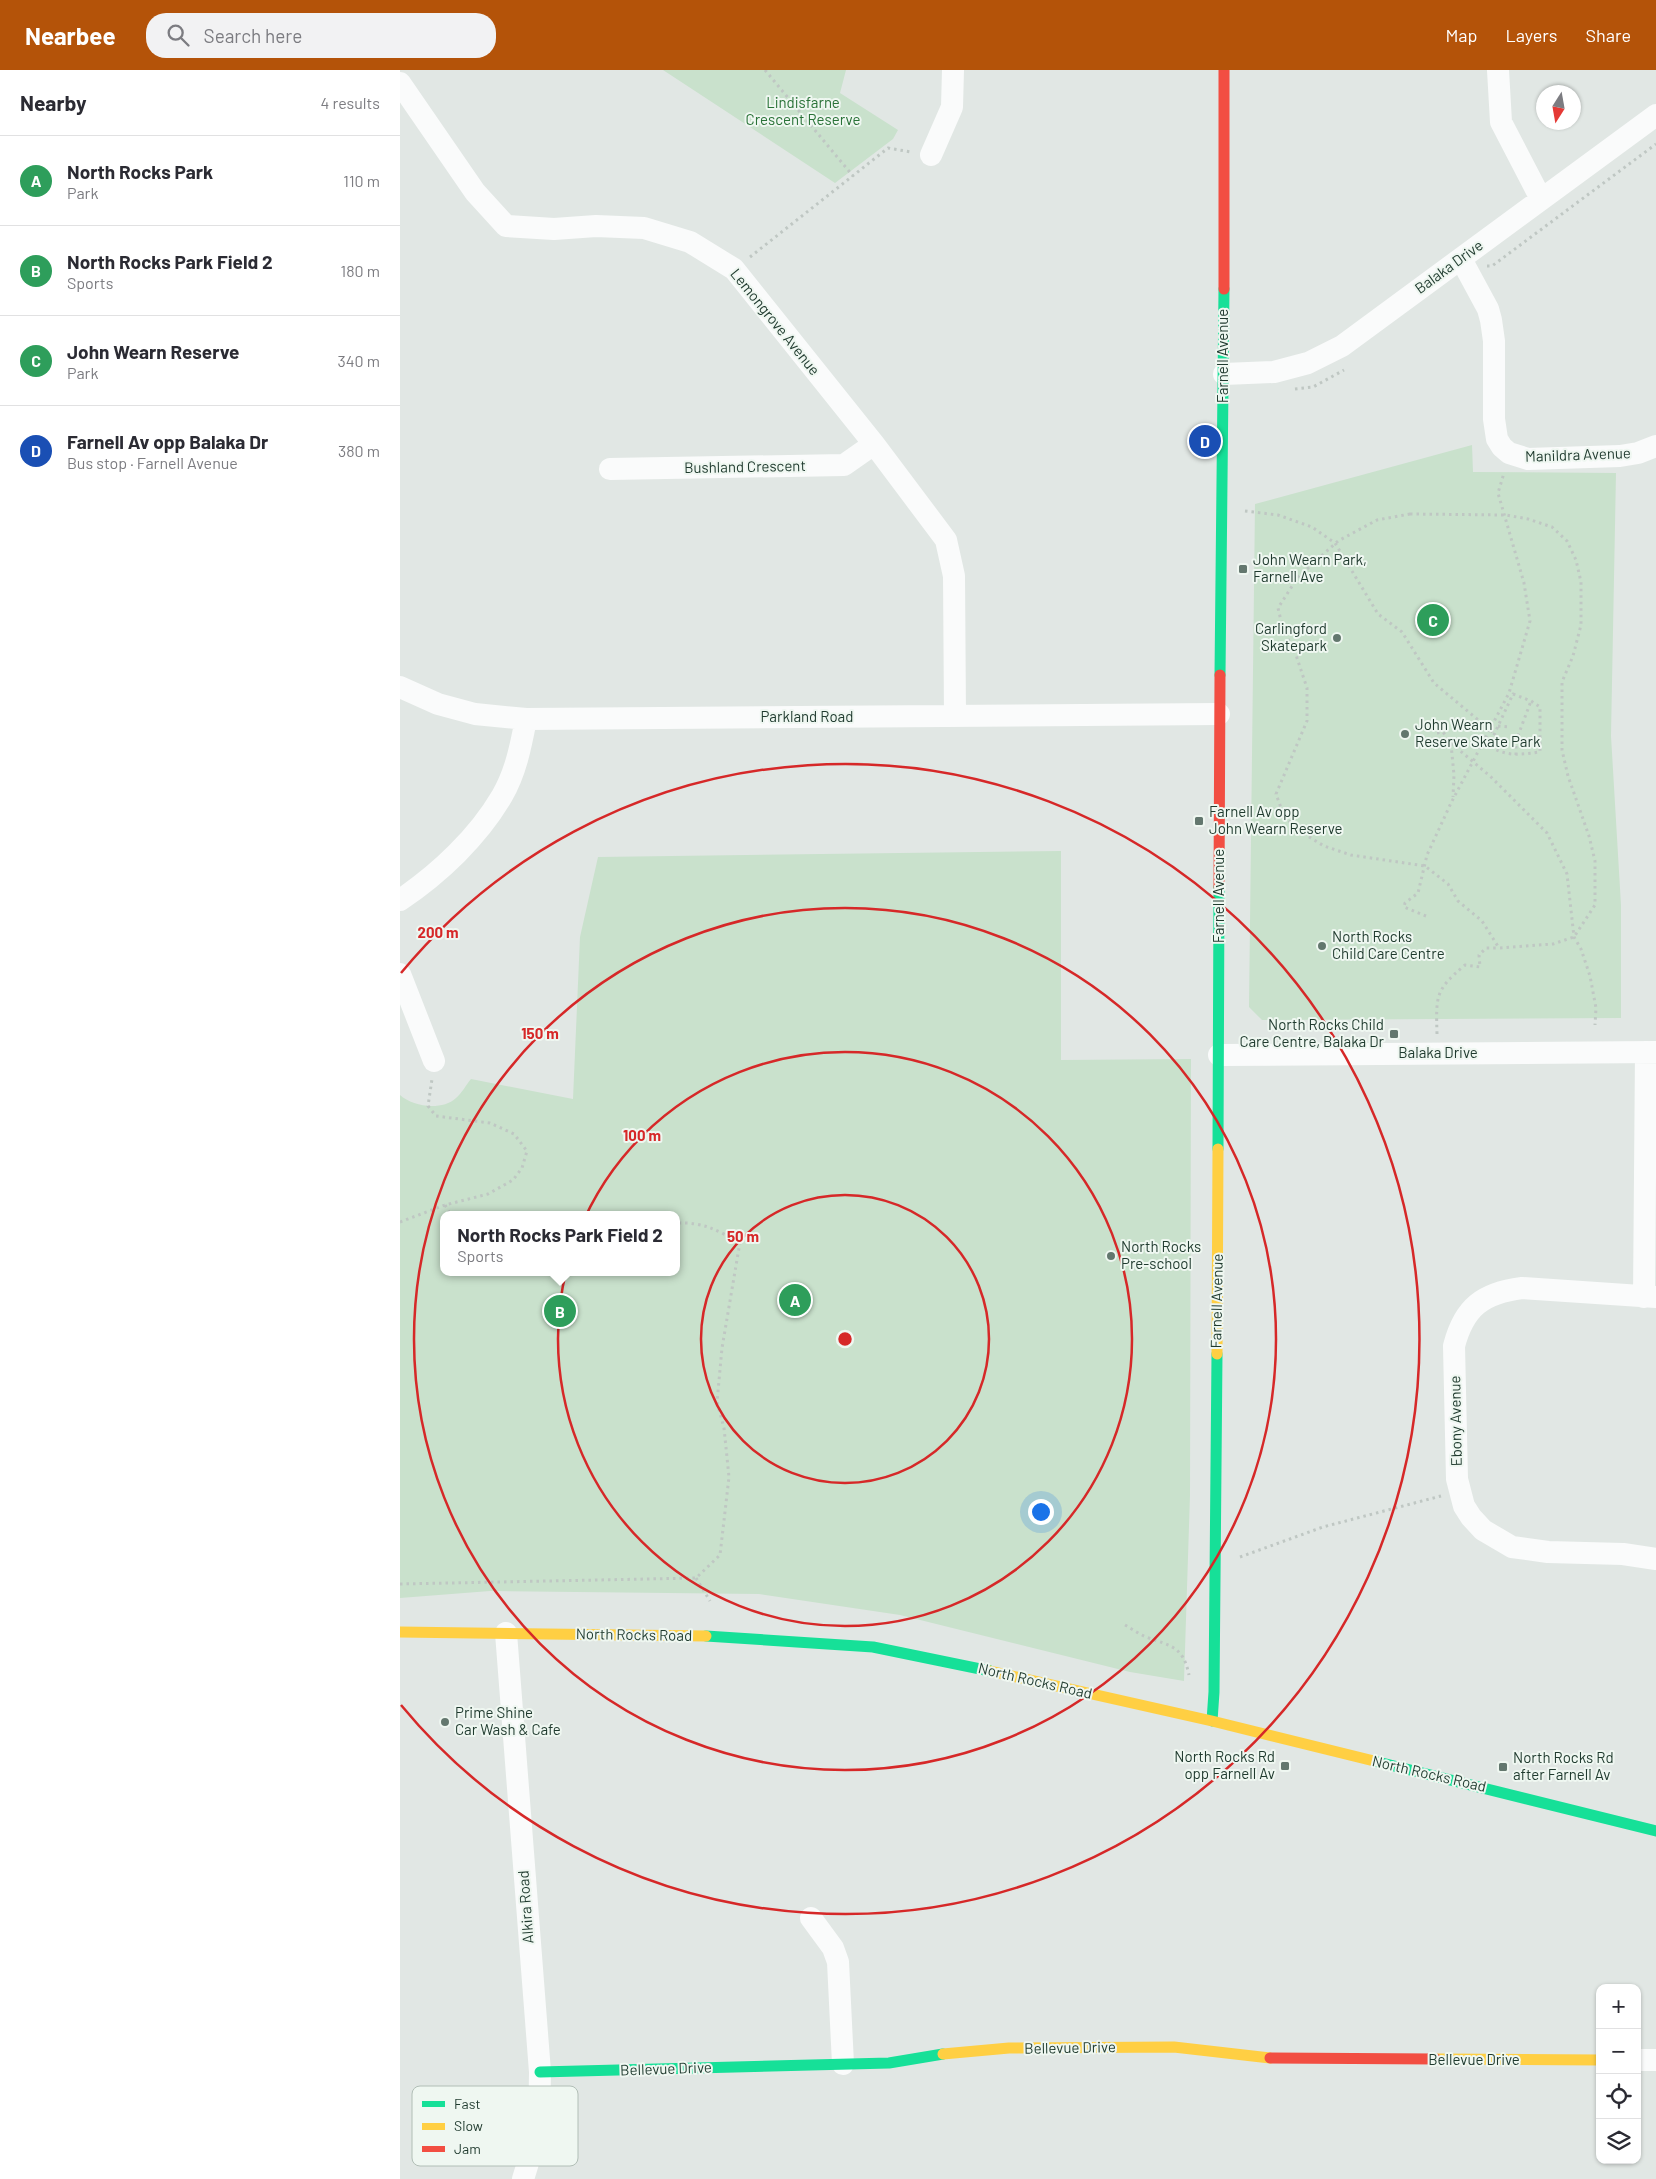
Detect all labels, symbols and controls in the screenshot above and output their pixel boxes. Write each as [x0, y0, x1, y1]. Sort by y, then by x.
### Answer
search box [146, 13, 496, 58]
text: Nearbee [25, 21, 116, 50]
icon: search [164, 21, 192, 49]
text: Search here [204, 24, 302, 47]
text: Map [1445, 24, 1477, 46]
text: Layers [1505, 24, 1558, 46]
text: Share [1586, 24, 1631, 46]
north arrow [1536, 85, 1581, 130]
text: Nearby [20, 90, 86, 115]
text: 4 results [320, 93, 380, 112]
park label: Lindisfarne Crescent Reserve [746, 93, 860, 128]
text: North Rocks Park [67, 160, 213, 183]
text: A [31, 171, 41, 190]
text: 110 m [343, 171, 380, 190]
text: Park [67, 183, 98, 202]
street label: Balaka Drive [1411, 236, 1486, 297]
text: North Rocks Park Field 2 [67, 250, 273, 273]
text: B [31, 261, 41, 280]
text: 180 m [341, 261, 380, 280]
street label: Lemongrove Avenue [727, 264, 824, 378]
text: Sports [67, 273, 113, 292]
street label: Farnell Avenue [1213, 309, 1231, 403]
text: John Wearn Reserve [67, 340, 239, 363]
text: C [31, 351, 41, 370]
text: 340 m [337, 351, 380, 370]
text: Park [67, 363, 98, 382]
pin: D [1189, 422, 1221, 460]
text: Farnell Av opp Balaka Dr [67, 430, 268, 453]
text: D [31, 441, 41, 460]
text: 380 m [338, 441, 380, 460]
street label: Manildra Avenue [1525, 443, 1631, 465]
text: Bus stop · Farnell Avenue [67, 453, 238, 472]
street label: Bushland Crescent [684, 456, 806, 476]
place label: John Wearn Park, Farnell Ave [1253, 550, 1367, 585]
marker: John Wearn Park, Farnell Ave [1237, 563, 1249, 575]
pin: C [1417, 601, 1449, 639]
place label: Carlingford Skatepark [1255, 619, 1327, 654]
marker: Carlingford Skatepark [1331, 632, 1343, 644]
street label: Parkland Road [761, 707, 853, 725]
place label: John Wearn Reserve Skate Park [1415, 715, 1541, 750]
marker: John Wearn Reserve Skate Park [1399, 728, 1411, 740]
place label: Farnell Av opp John Wearn Reserve [1209, 802, 1343, 837]
marker: Farnell Av opp John Wearn Reserve [1193, 815, 1205, 827]
street label: Farnell Avenue [1209, 849, 1227, 943]
text: 200 m [417, 923, 459, 941]
place label: North Rocks Child Care Centre [1332, 927, 1445, 962]
marker: North Rocks Child Care Centre [1316, 940, 1328, 952]
place label: North Rocks Child Care Centre, Balaka Dr [1239, 1015, 1385, 1050]
text: 150 m [521, 1024, 559, 1042]
marker: North Rocks Child Care Centre, Balaka Dr [1388, 1028, 1400, 1040]
street label: Balaka Drive [1398, 1043, 1478, 1061]
text: 100 m [623, 1126, 661, 1144]
popup [440, 1211, 680, 1276]
text: North Rocks Park Field 2 [457, 1223, 663, 1246]
text: 50 m [727, 1227, 759, 1245]
place label: North Rocks Pre-school [1121, 1237, 1201, 1272]
text: Sports [457, 1246, 503, 1265]
marker: North Rocks Pre-school [1105, 1250, 1117, 1262]
street label: Farnell Avenue [1206, 1253, 1226, 1348]
pin: A [779, 1281, 811, 1319]
pin: B [544, 1292, 576, 1330]
centre of rings [836, 1330, 854, 1348]
street label: Ebony Avenue [1445, 1375, 1465, 1467]
your location [1028, 1499, 1054, 1525]
street label: North Rocks Road [576, 1624, 692, 1644]
street label: North Rocks Road [976, 1658, 1094, 1702]
place label: Prime Shine Car Wash & Cafe [455, 1703, 561, 1738]
marker: Prime Shine Car Wash & Cafe [439, 1716, 451, 1728]
place label: North Rocks Rd opp Farnell Av [1174, 1747, 1275, 1782]
place label: North Rocks Rd after Farnell Av [1513, 1748, 1614, 1783]
street label: North Rocks Road [1370, 1751, 1488, 1795]
marker: North Rocks Rd opp Farnell Av [1279, 1760, 1291, 1772]
marker: North Rocks Rd after Farnell Av [1497, 1761, 1509, 1773]
street label: Alkira Road [513, 1870, 537, 1944]
map controls [1596, 1984, 1641, 2164]
button: + [1596, 1984, 1641, 2029]
button: − [1596, 2029, 1641, 2074]
street label: Bellevue Drive [1024, 2037, 1116, 2057]
street label: Bellevue Drive [1428, 2050, 1520, 2068]
street label: Bellevue Drive [620, 2057, 712, 2079]
button: locate [1596, 2074, 1641, 2119]
legend [412, 2086, 578, 2166]
text: Fast [454, 2095, 480, 2112]
text: Slow [454, 2117, 483, 2134]
button: layers [1596, 2119, 1641, 2164]
text: Jam [454, 2140, 481, 2157]

